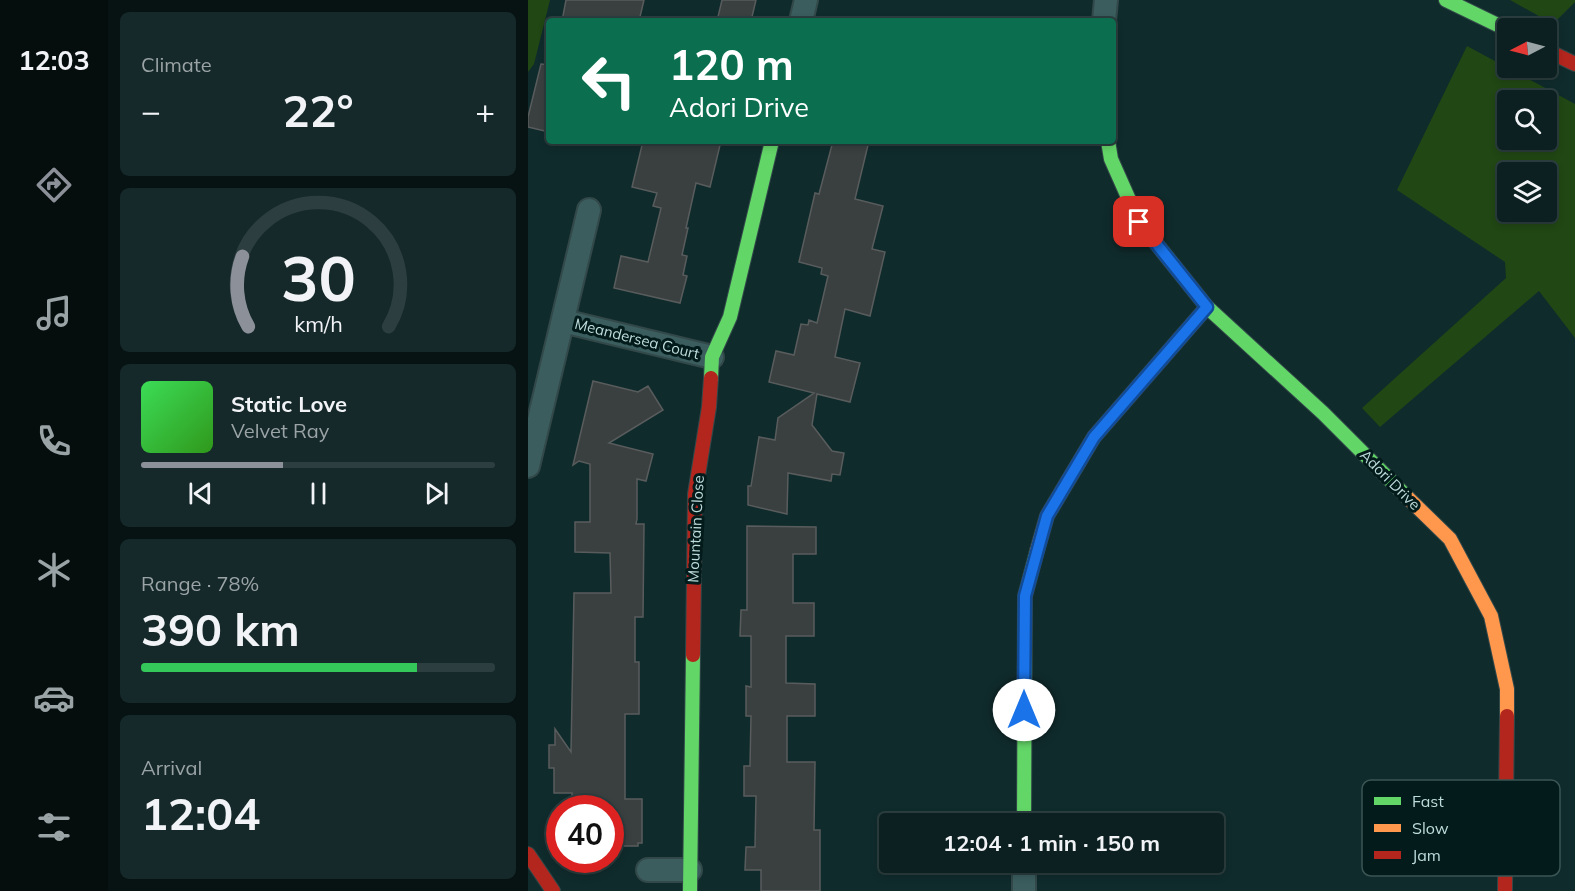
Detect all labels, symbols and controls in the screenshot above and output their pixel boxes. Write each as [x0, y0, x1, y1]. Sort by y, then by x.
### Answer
north arrow [1497, 18, 1557, 78]
map controls [1497, 18, 1557, 222]
text: 120 m [669, 38, 794, 91]
icon: left [570, 42, 648, 120]
text: 12:03 [18, 43, 90, 77]
text: Climate [141, 52, 212, 77]
text: 22° [282, 82, 354, 138]
text: − [141, 90, 161, 131]
text: + [475, 90, 495, 131]
text: Adori Drive [669, 90, 809, 124]
button: search [1497, 90, 1557, 150]
button: layers [1497, 162, 1557, 222]
icon: directions [33, 164, 75, 206]
pin [1113, 196, 1164, 247]
icon: arrive [1122, 205, 1155, 238]
text: 30 [281, 238, 355, 317]
icon: music [33, 292, 75, 334]
text: km/h [294, 310, 342, 337]
street label: Meandersea Court [573, 314, 701, 363]
text: Static Love [231, 390, 347, 418]
text: Velvet Ray [231, 418, 329, 443]
icon: phone [33, 420, 75, 462]
street label: Adori Drive [1356, 445, 1425, 514]
street label: Mountain Close [683, 475, 708, 583]
icon: previous [184, 477, 217, 510]
icon: pause [302, 477, 335, 510]
icon: next [420, 477, 453, 510]
icon: climate [33, 549, 75, 591]
text: Range · 78% [141, 571, 259, 596]
text: 390 km [141, 601, 300, 657]
icon: car [33, 677, 75, 719]
position arrow [992, 678, 1056, 742]
text: Arrival [141, 755, 202, 780]
legend [1362, 780, 1560, 876]
text: 12:04 [141, 785, 260, 841]
text: Fast [1412, 791, 1444, 811]
speed limit sign: 40 [546, 795, 624, 873]
icon: filters [33, 806, 75, 848]
text: Slow [1412, 818, 1449, 838]
text: 12:04 · 1 min · 150 m [943, 829, 1160, 857]
text: Jam [1412, 845, 1441, 865]

